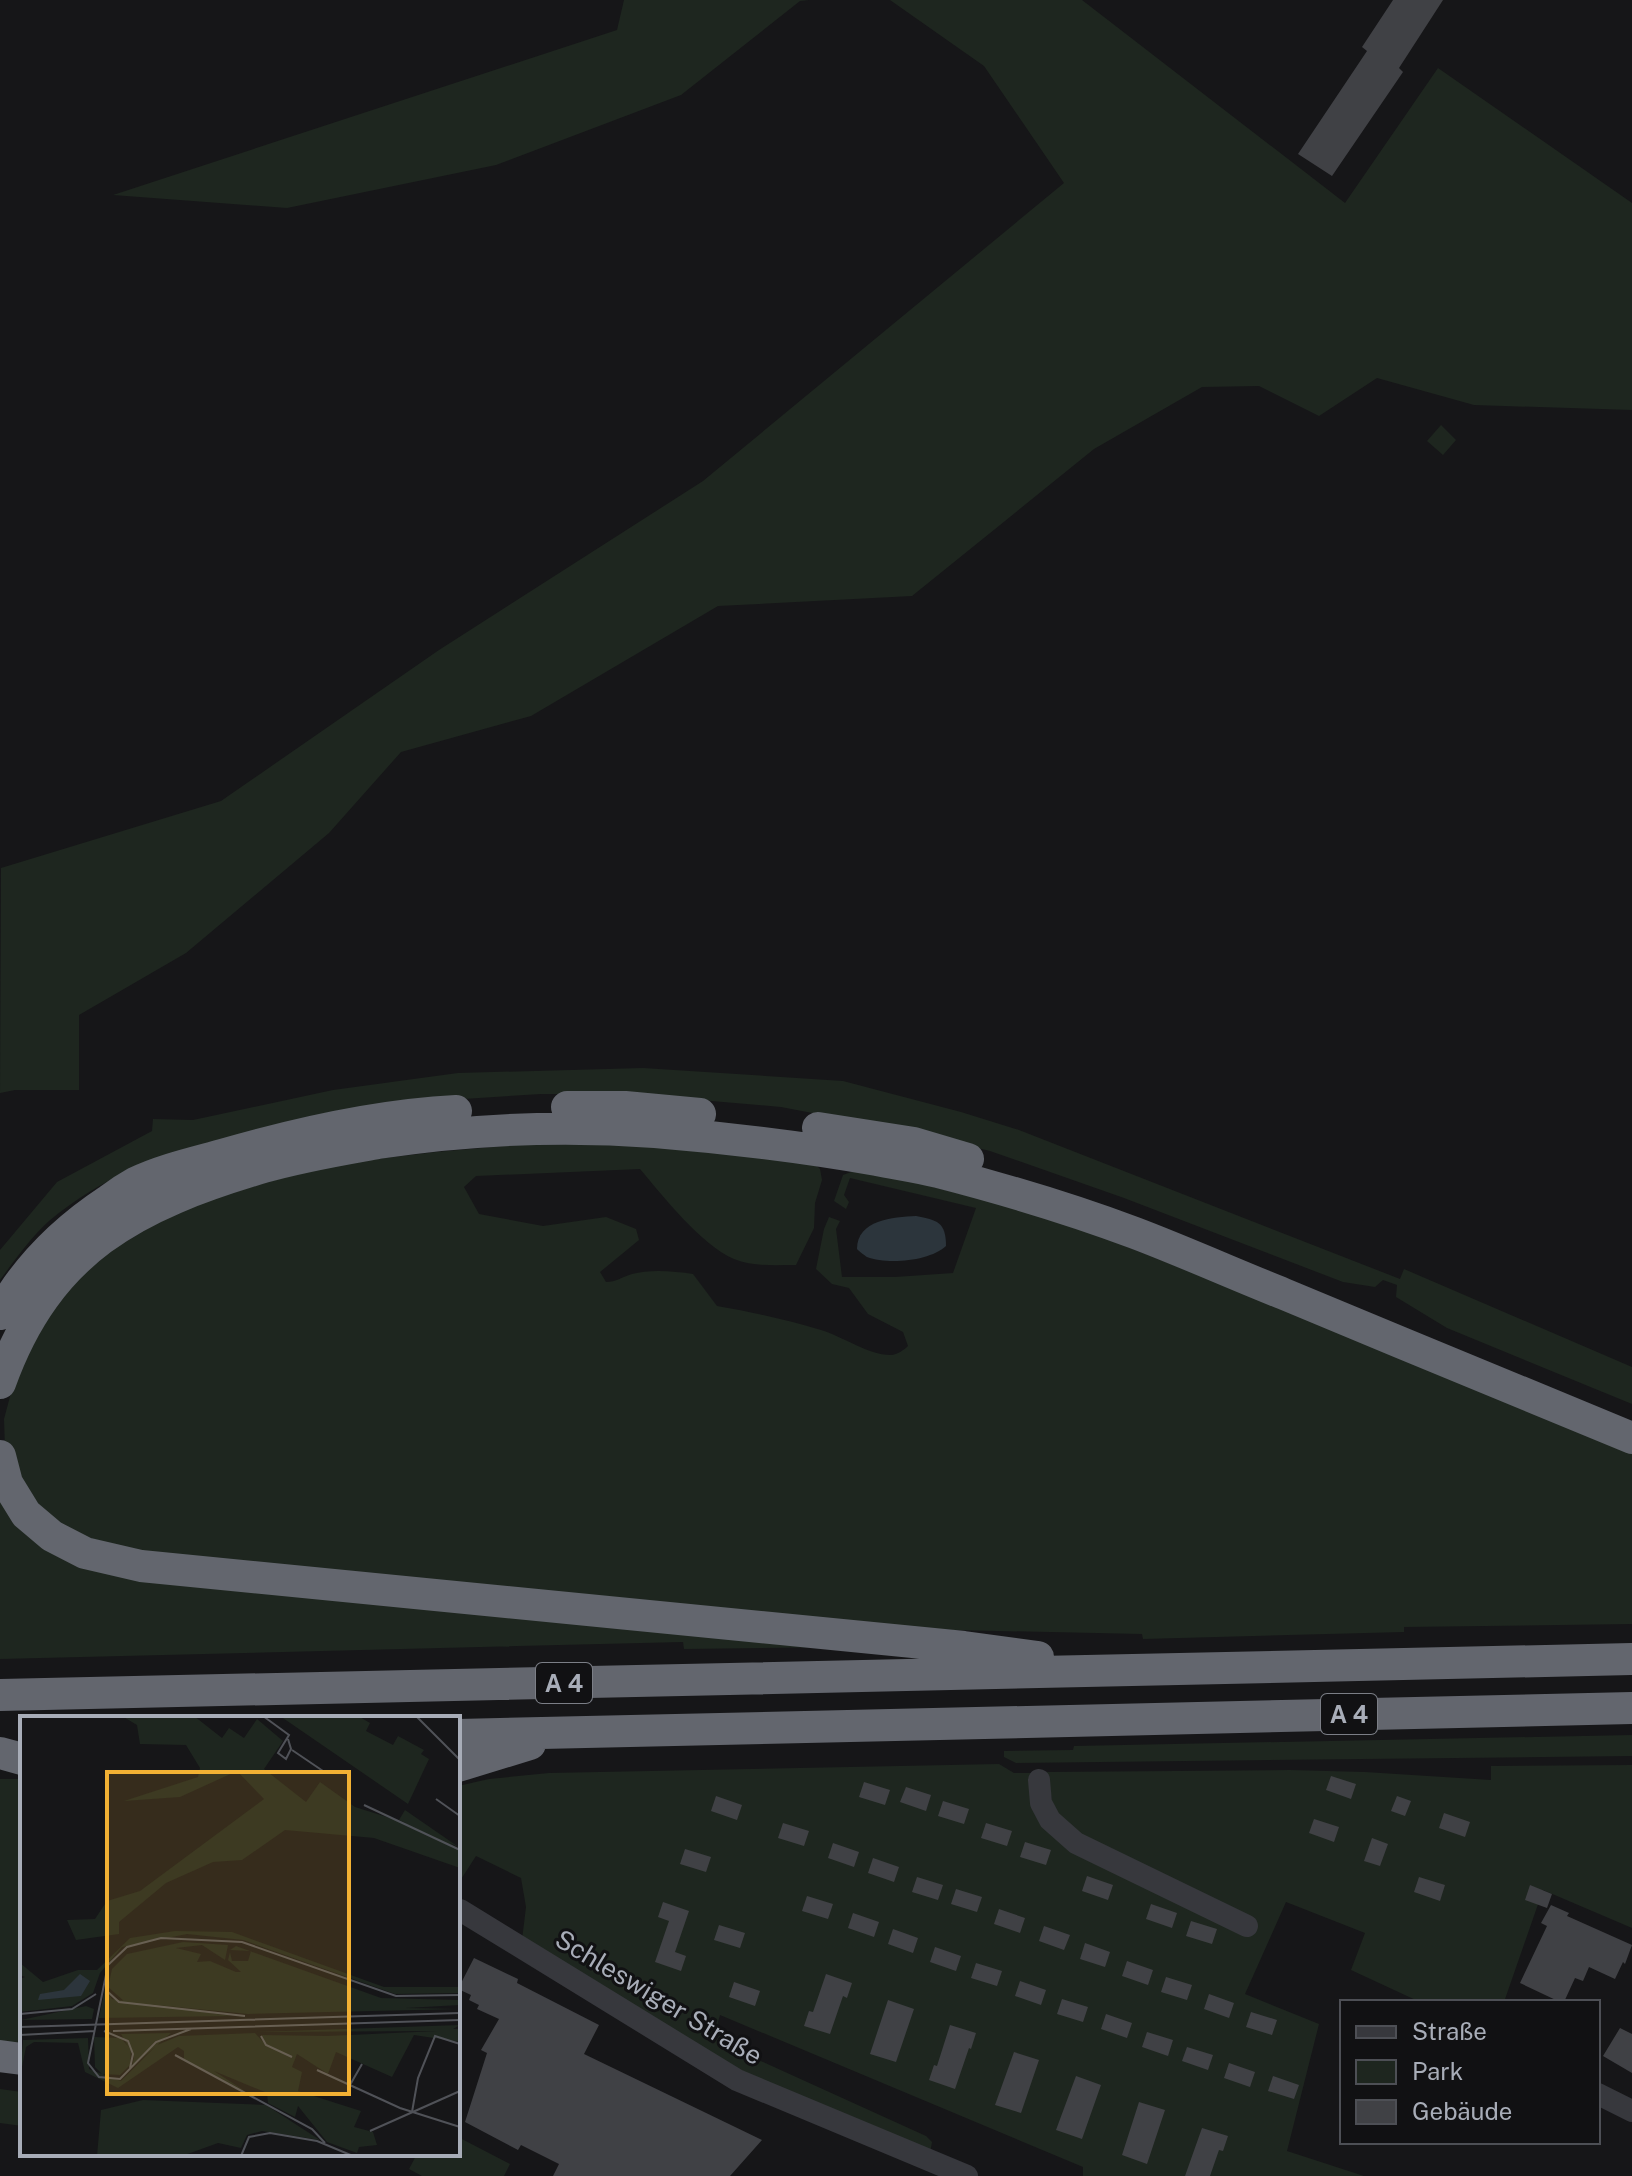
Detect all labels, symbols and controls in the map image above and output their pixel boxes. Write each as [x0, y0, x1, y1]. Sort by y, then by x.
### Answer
road number: A 4 [536, 1663, 592, 1703]
road number: A 4 [1321, 1694, 1377, 1734]
inset map [20, 1716, 460, 2156]
street label: Schleswiger Straße [550, 1923, 768, 2071]
legend [1340, 2000, 1600, 2144]
text: Straße [1412, 2017, 1487, 2045]
text: Park [1412, 2057, 1463, 2085]
text: Gebäude [1412, 2097, 1512, 2125]

